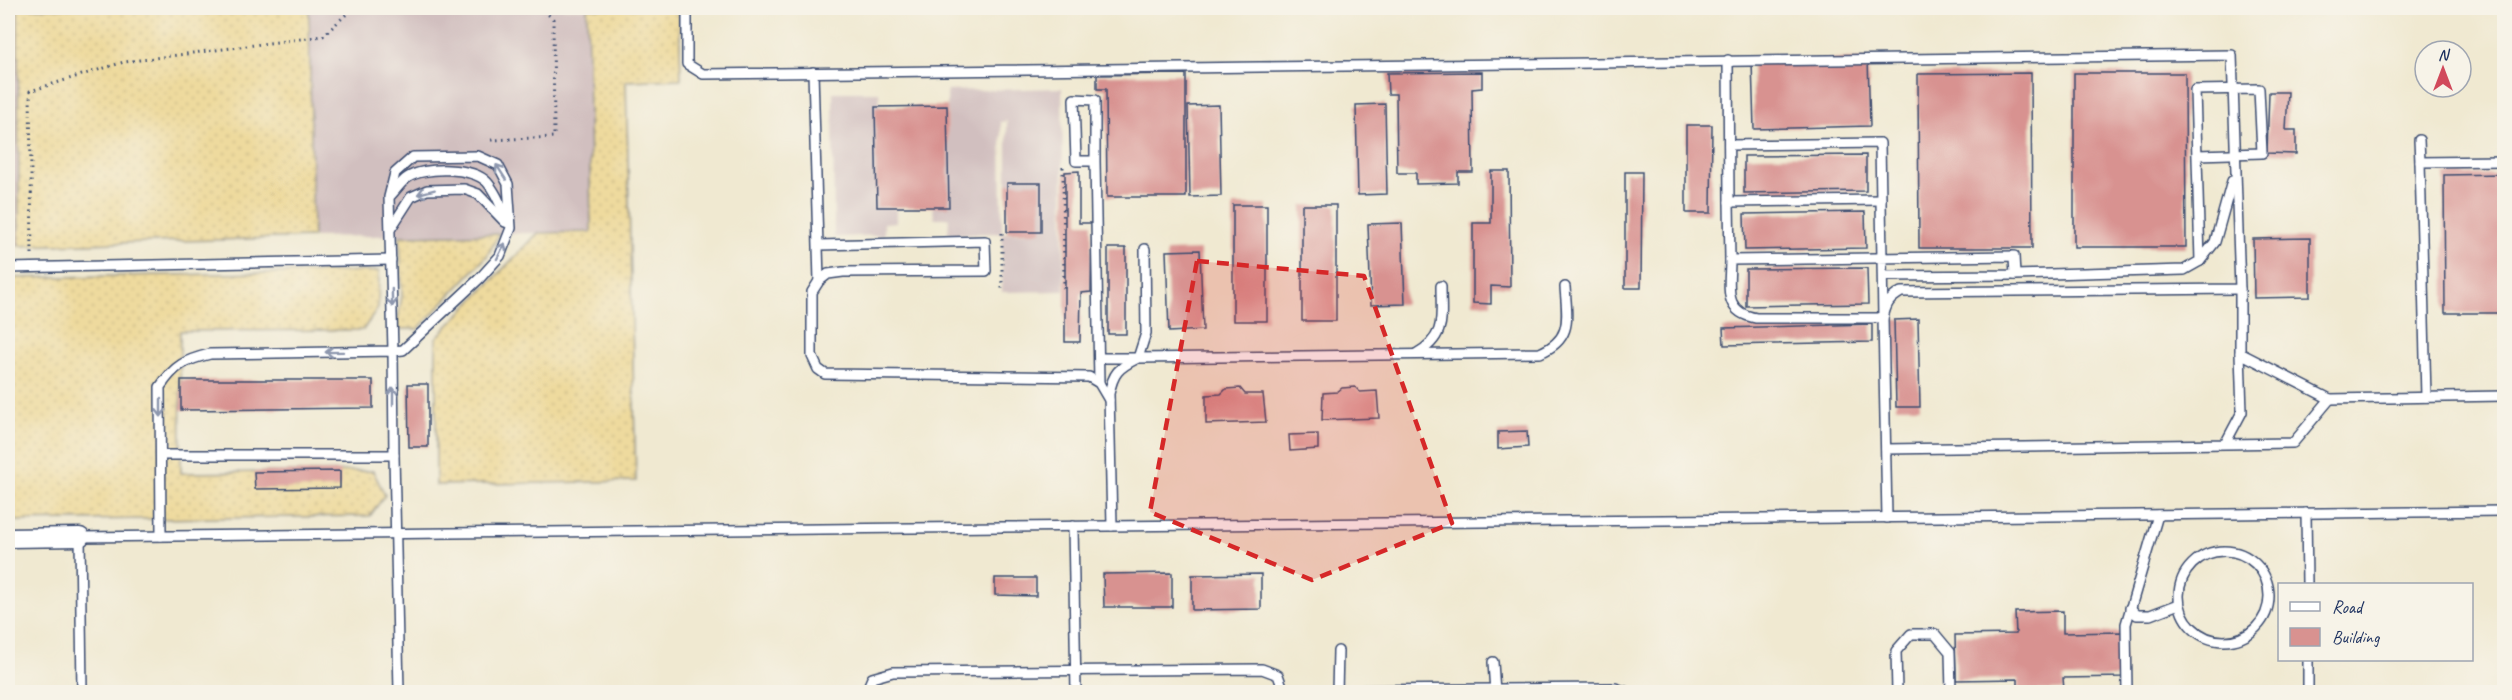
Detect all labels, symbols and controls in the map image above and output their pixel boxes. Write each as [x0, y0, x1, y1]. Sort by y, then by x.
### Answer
north arrow [2413, 39, 2473, 99]
text: N [2438, 45, 2451, 65]
one-way arrow [495, 164, 507, 180]
one-way arrow [417, 187, 436, 199]
one-way arrow [495, 242, 507, 260]
one-way arrow [386, 287, 398, 307]
one-way arrow [325, 346, 345, 358]
one-way arrow [387, 387, 399, 407]
one-way arrow [155, 397, 167, 417]
legend [2278, 583, 2473, 661]
text: Road [2332, 596, 2365, 618]
text: Building [2332, 626, 2381, 648]

